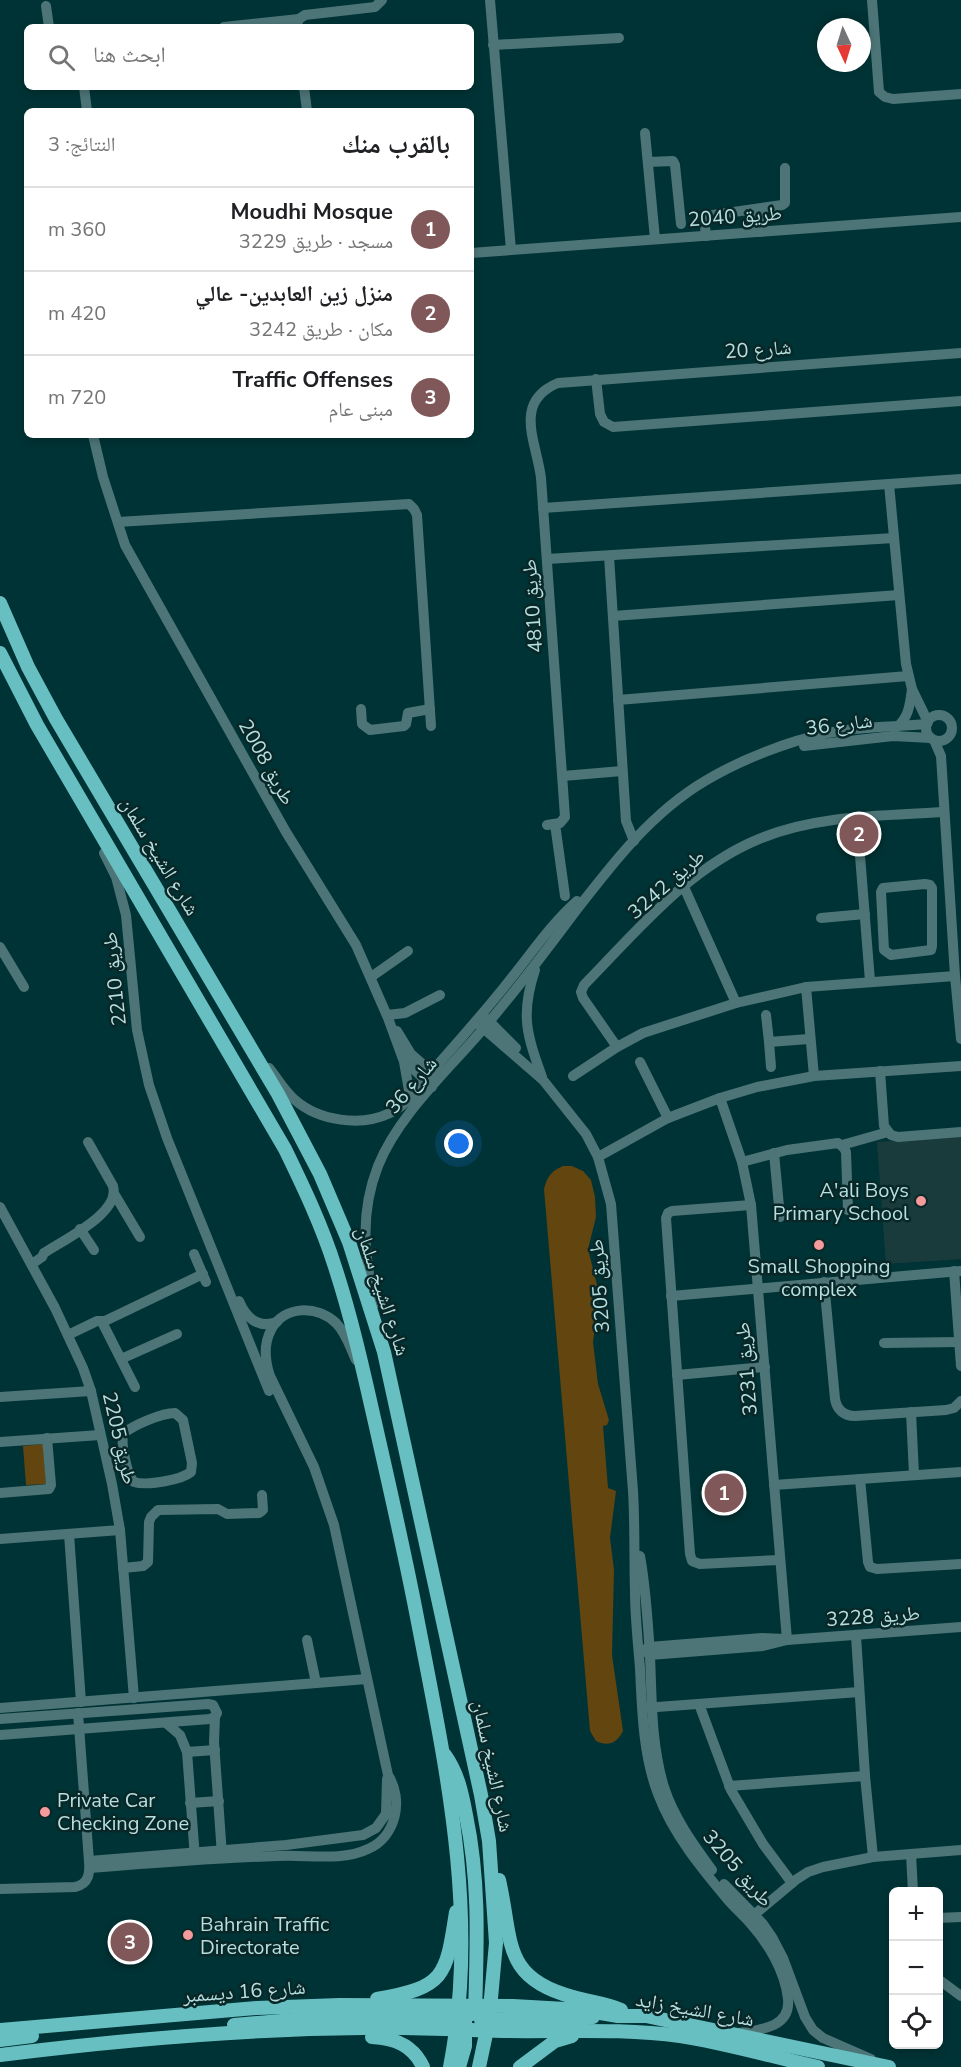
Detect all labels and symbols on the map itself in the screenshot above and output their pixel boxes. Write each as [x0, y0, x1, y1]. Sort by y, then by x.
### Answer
north arrow [817, 18, 871, 72]
street label: طريق 2040 [687, 200, 783, 233]
street label: شارع 20 [724, 334, 792, 365]
street label: طريق 4810 [516, 558, 549, 654]
street label: شارع 36 [804, 707, 874, 742]
street label: طريق 2008 [232, 715, 301, 810]
street label: شارع الشيخ سلمان [113, 792, 206, 921]
pin: 2 [840, 812, 878, 856]
street label: طريق 3242 [622, 843, 711, 925]
street label: طريق 2210 [96, 931, 133, 1027]
street label: شارع 36 [379, 1051, 443, 1120]
your location [444, 1129, 473, 1158]
place label: A'ali Boys Primary School [773, 1177, 909, 1227]
marker: A'ali Boys Primary School [914, 1194, 928, 1208]
street label: شارع الشيخ سلمان [349, 1223, 416, 1359]
street label: طريق 3205 [583, 1238, 616, 1334]
marker: Small Shopping complex [812, 1238, 826, 1252]
place label: Small Shopping complex [748, 1253, 890, 1303]
street label: طريق 3231 [729, 1321, 764, 1417]
street label: طريق 2205 [96, 1389, 143, 1487]
pin: 1 [704, 1470, 744, 1516]
street label: طريق 3228 [825, 1600, 921, 1633]
street label: شارع الشيخ سلمان [465, 1698, 520, 1835]
place label: Private Car Checking Zone [57, 1787, 189, 1837]
marker: Private Car Checking Zone [38, 1805, 52, 1819]
street label: طريق 3205 [697, 1824, 779, 1913]
place label: Bahrain Traffic Directorate [200, 1911, 329, 1961]
pin: 3 [110, 1920, 150, 1964]
marker: Bahrain Traffic Directorate [181, 1928, 195, 1942]
street label: شارع 16 ديسمبر [181, 1974, 306, 2009]
street label: شارع الشيخ زايد [634, 1986, 756, 2033]

